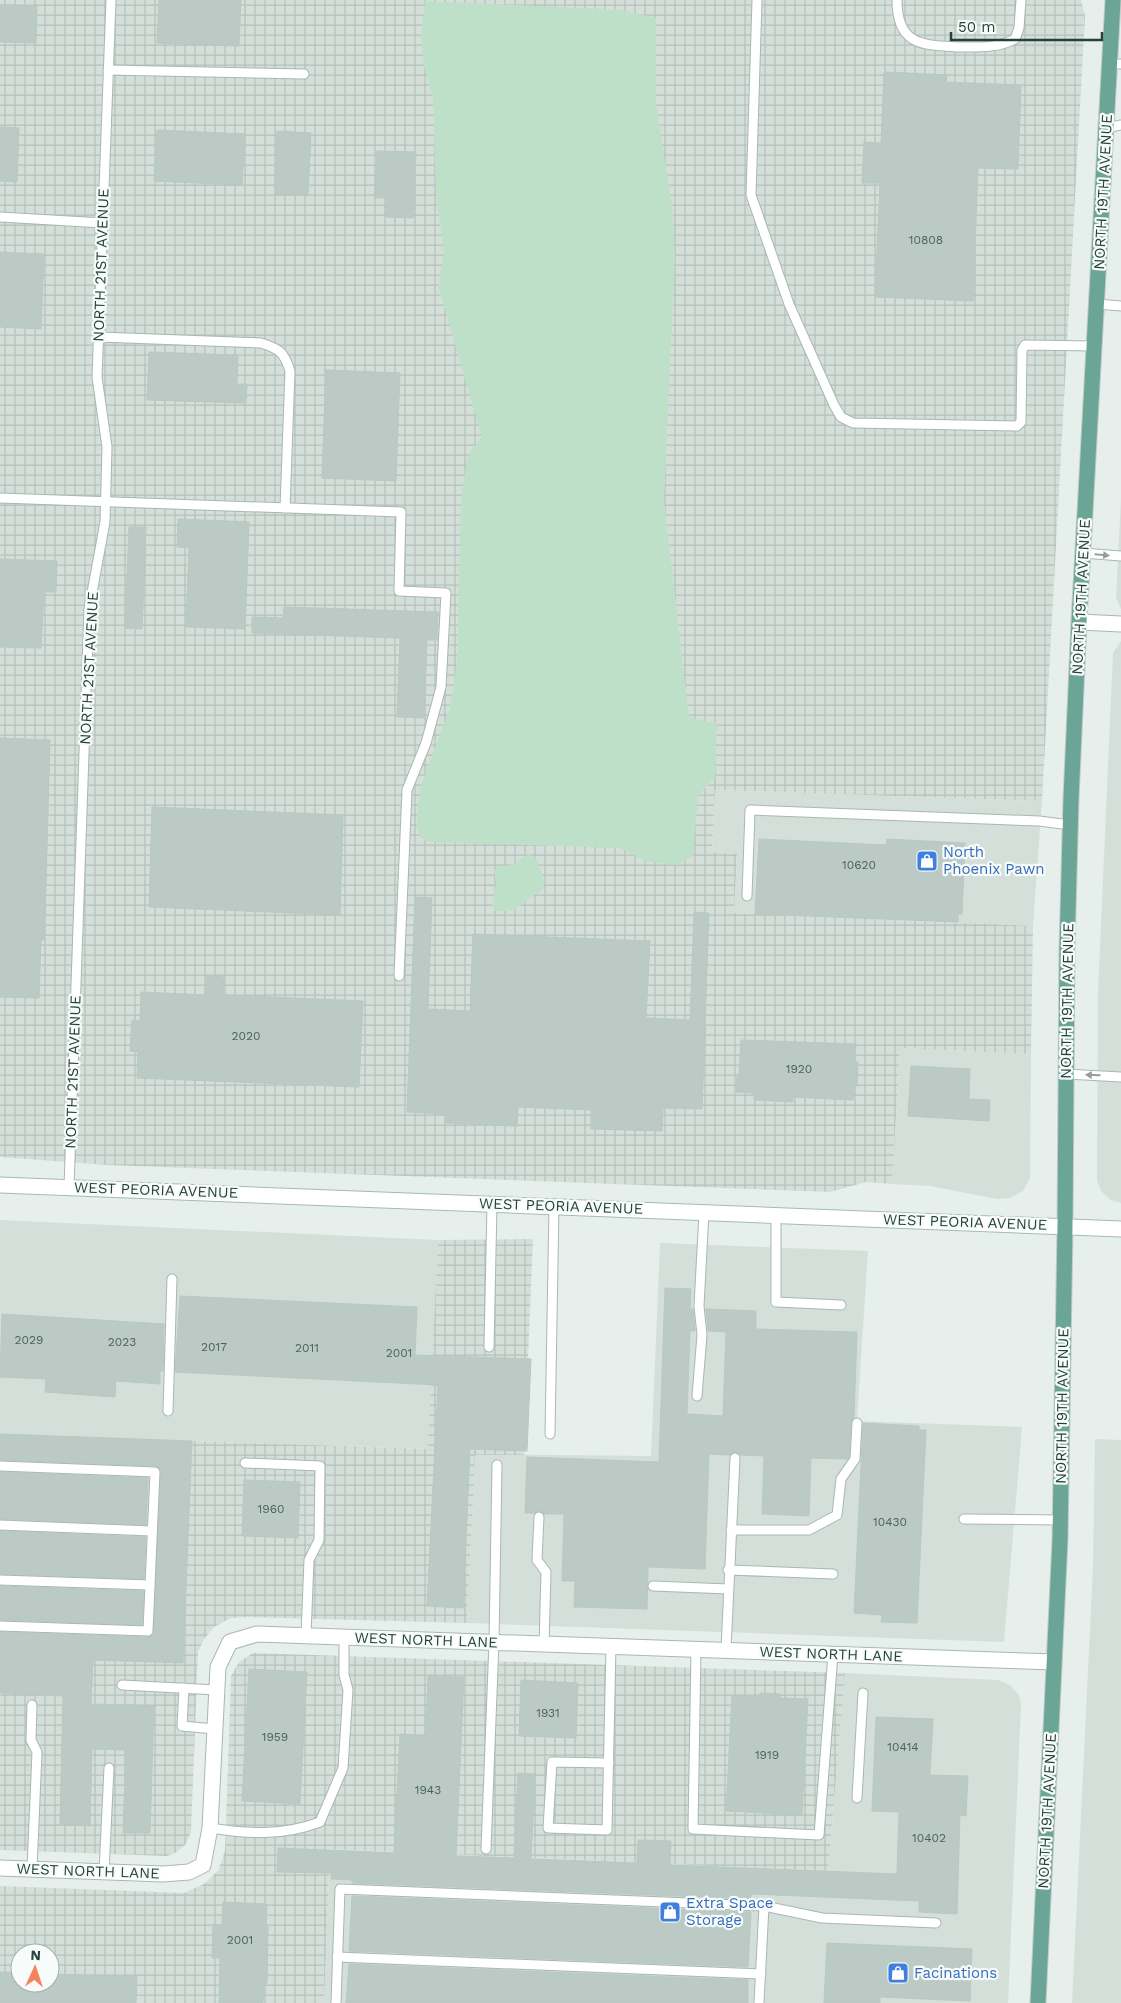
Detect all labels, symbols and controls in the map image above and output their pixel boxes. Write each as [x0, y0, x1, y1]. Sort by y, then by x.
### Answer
scale bar [951, 10, 1102, 42]
text: 50 m [958, 18, 995, 36]
street label: NORTH 19TH AVENUE [1090, 114, 1116, 270]
street label: NORTH 21ST AVENUE [89, 188, 113, 342]
house number: 10808 [909, 233, 943, 247]
street label: NORTH 19TH AVENUE [1068, 519, 1094, 675]
one-way arrow [1094, 551, 1110, 559]
street label: NORTH 21ST AVENUE [76, 591, 102, 745]
place label: North Phoenix Pawn [943, 843, 1044, 878]
shop icon: North Phoenix Pawn [915, 849, 939, 873]
house number: 10620 [842, 858, 876, 872]
street label: NORTH 19TH AVENUE [1057, 923, 1077, 1079]
street label: NORTH 21ST AVENUE [61, 995, 85, 1149]
house number: 2020 [232, 1029, 260, 1043]
house number: 1920 [786, 1062, 812, 1076]
one-way arrow [1085, 1071, 1101, 1079]
street label: WEST PEORIA AVENUE [74, 1178, 238, 1202]
street label: WEST PEORIA AVENUE [479, 1194, 643, 1218]
street label: WEST PEORIA AVENUE [883, 1210, 1047, 1234]
street label: NORTH 19TH AVENUE [1052, 1328, 1072, 1484]
house number: 2029 [15, 1333, 43, 1347]
house number: 2023 [108, 1335, 136, 1349]
house number: 2017 [201, 1340, 227, 1354]
house number: 2011 [295, 1341, 319, 1355]
house number: 2001 [386, 1346, 412, 1360]
house number: 1960 [258, 1502, 284, 1516]
house number: 10430 [873, 1515, 907, 1529]
street label: WEST NORTH LANE [354, 1629, 498, 1651]
street label: WEST NORTH LANE [759, 1643, 903, 1665]
house number: 1931 [536, 1706, 560, 1720]
house number: 1959 [262, 1730, 288, 1744]
street label: NORTH 19TH AVENUE [1034, 1733, 1060, 1889]
house number: 10414 [887, 1740, 919, 1754]
house number: 1919 [755, 1748, 779, 1762]
house number: 1943 [415, 1783, 441, 1797]
house number: 10402 [912, 1831, 946, 1845]
street label: WEST NORTH LANE [16, 1860, 160, 1882]
place label: Extra Space Storage [686, 1894, 774, 1929]
shop icon: Extra Space Storage [658, 1900, 682, 1924]
house number: 2001 [227, 1933, 253, 1947]
north arrow [10, 1943, 60, 1993]
text: N [30, 1947, 41, 1963]
shop icon: Facinations [886, 1961, 910, 1985]
place label: Facinations [914, 1964, 997, 1982]

